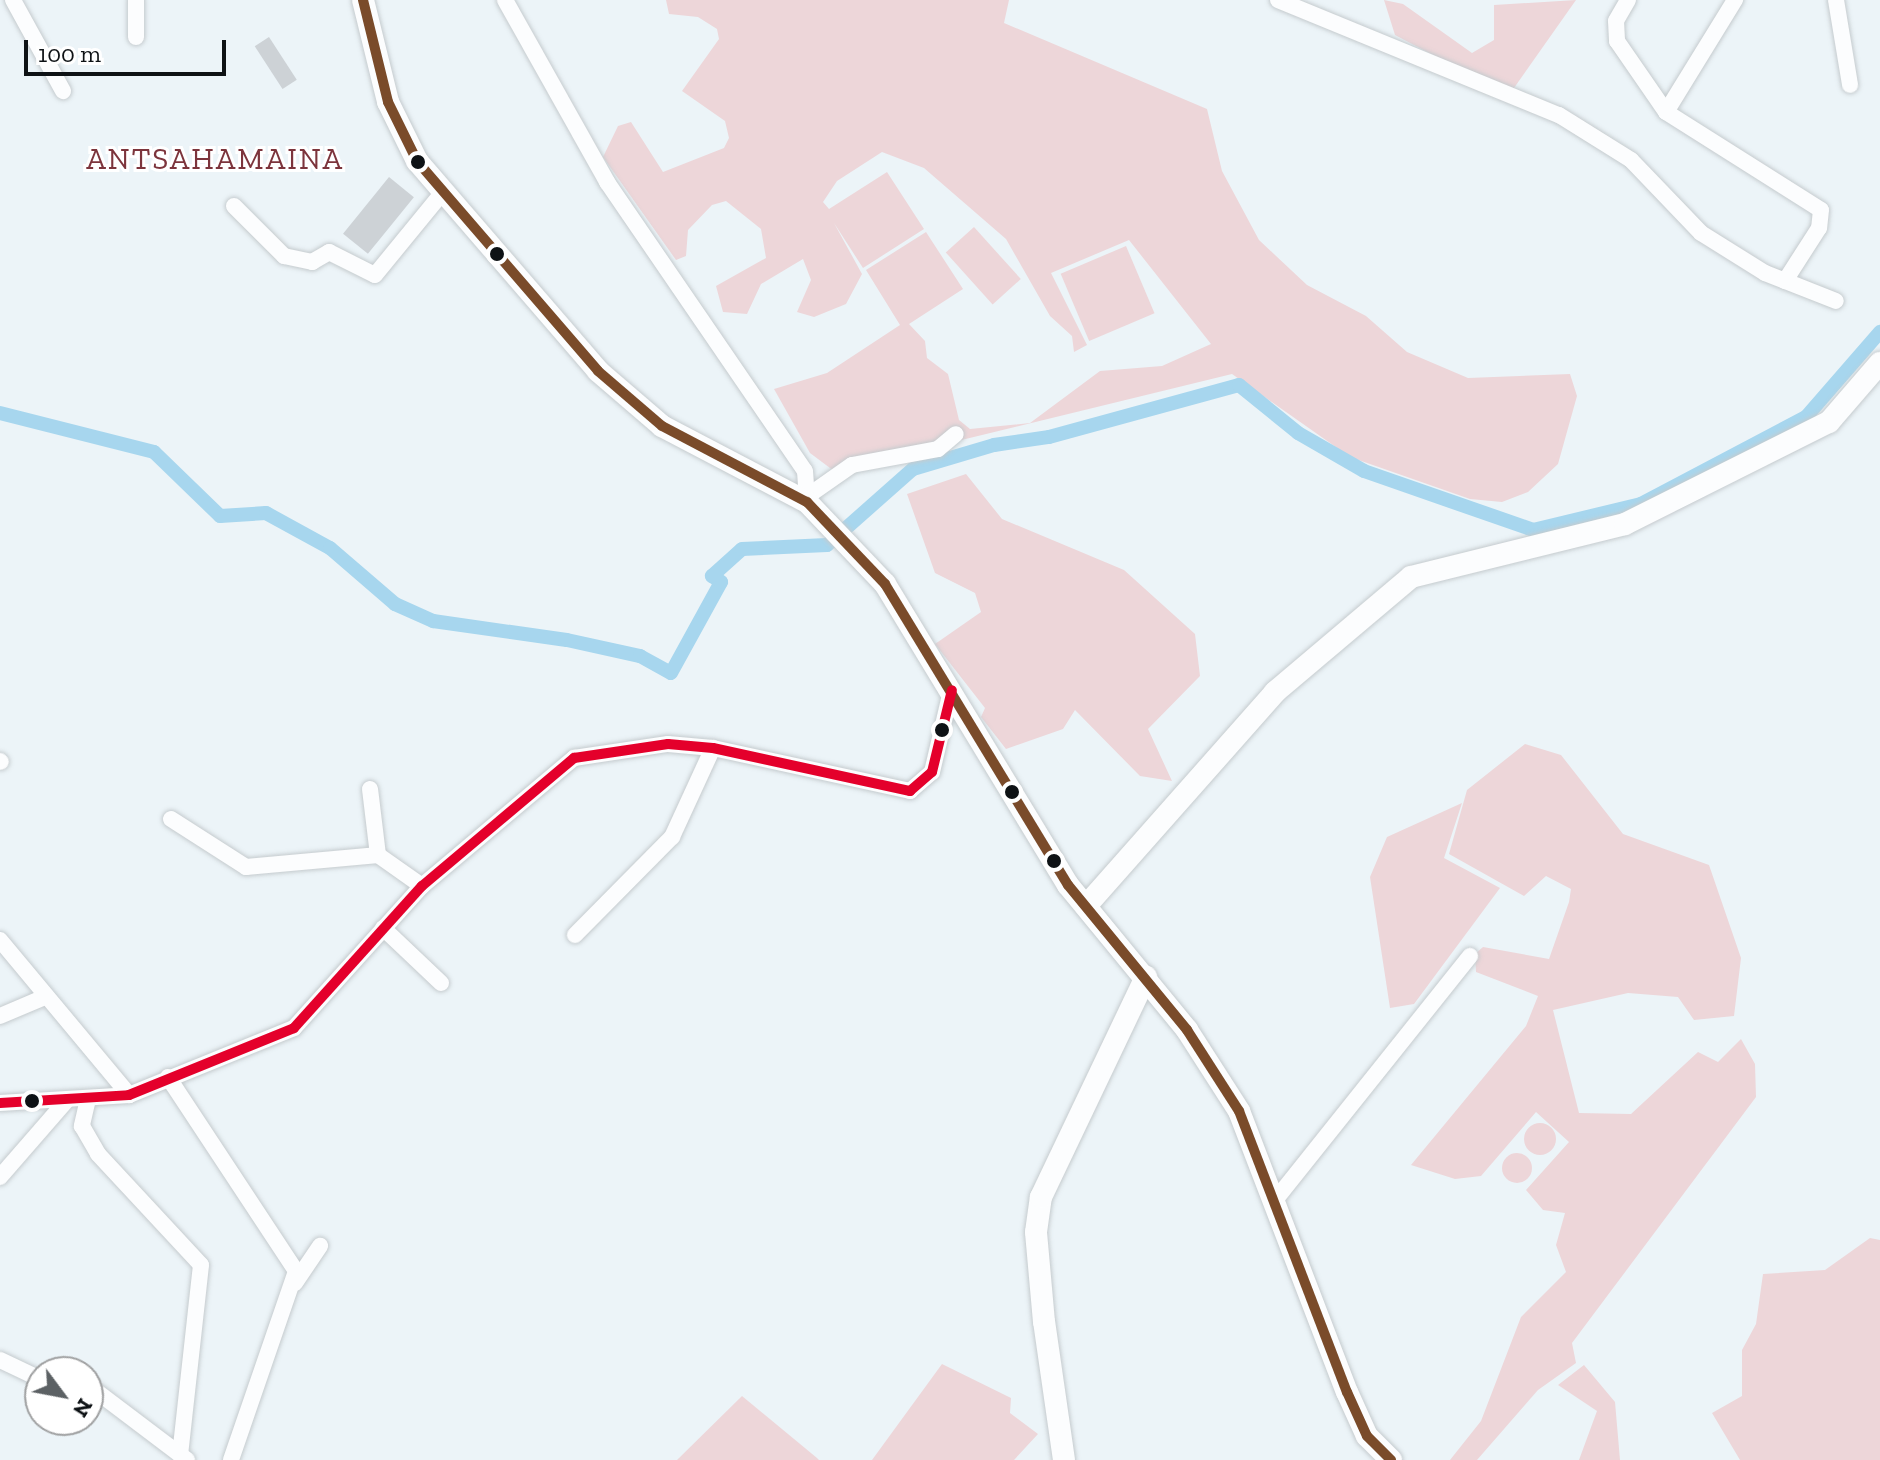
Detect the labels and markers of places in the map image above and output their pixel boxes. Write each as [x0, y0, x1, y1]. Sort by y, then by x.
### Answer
unlabelled marker [410, 154, 426, 170]
unlabelled marker [489, 246, 505, 262]
unlabelled marker [934, 722, 950, 738]
unlabelled marker [1004, 784, 1020, 800]
unlabelled marker [1046, 853, 1062, 869]
unlabelled marker [24, 1093, 40, 1109]

